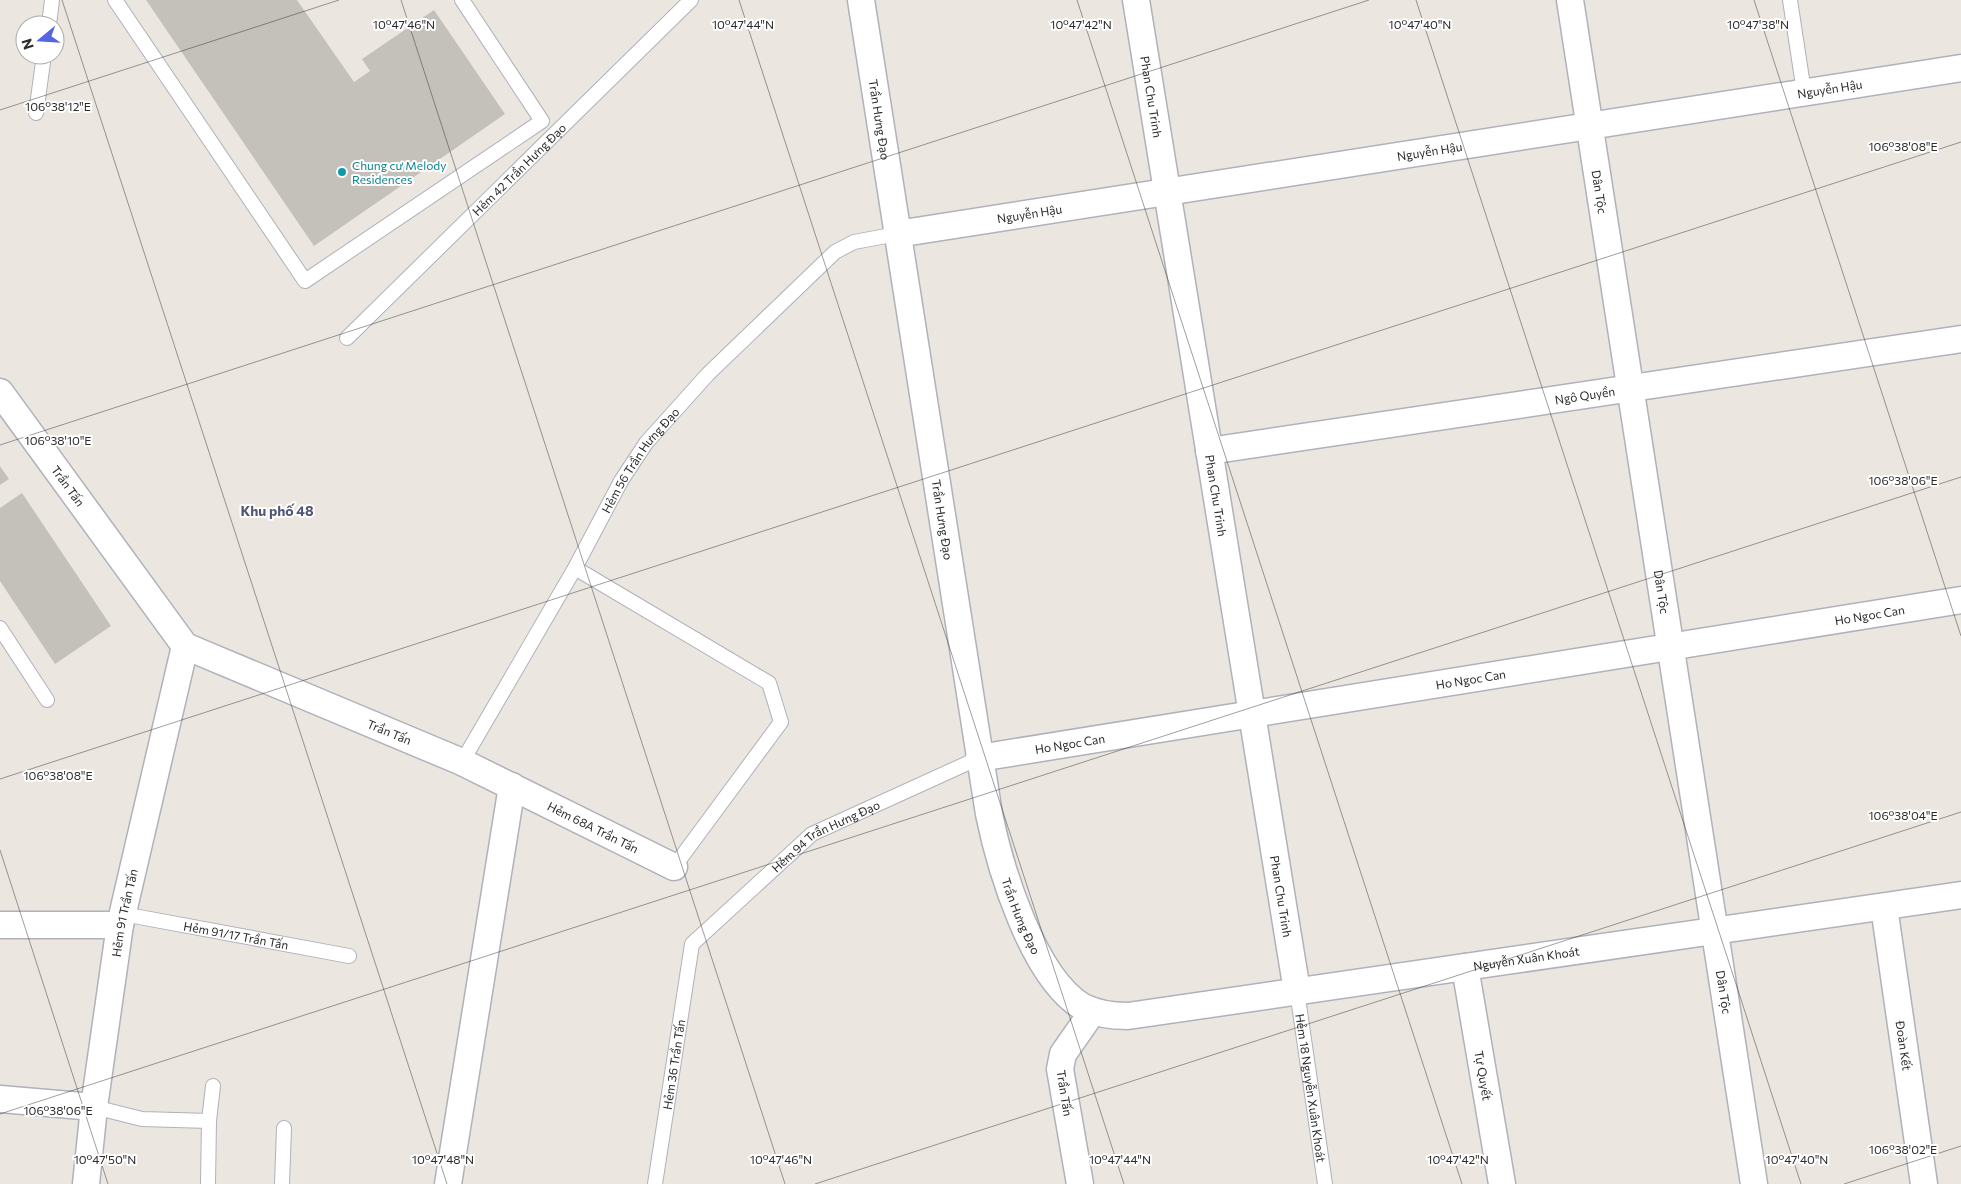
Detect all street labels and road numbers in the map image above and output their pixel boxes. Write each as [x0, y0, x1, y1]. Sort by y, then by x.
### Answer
street label: Phan Chu Trinh [1138, 55, 1165, 139]
street label: Nguyễn Hậu [1796, 76, 1863, 100]
street label: Trần Hưng Đạo [867, 78, 893, 161]
street label: Hẻm 42 Trần Hưng Đạo [469, 120, 569, 218]
street label: Nguyễn Hậu [1396, 139, 1463, 163]
street label: Dân Tộc [1589, 169, 1610, 215]
street label: Nguyễn Hậu [996, 201, 1063, 225]
street label: Ngô Quyền [1554, 384, 1616, 406]
street label: Hẻm 56 Trần Hưng Đạo [598, 404, 682, 515]
street label: Phan Chu Trinh [1203, 454, 1230, 537]
street label: Trần Tấn [49, 463, 88, 509]
street label: Trần Hưng Đạo [929, 478, 956, 561]
street label: Dân Tộc [1652, 569, 1672, 615]
street label: Ho Ngoc Can [1834, 602, 1906, 627]
street label: Ho Ngoc Can [1435, 666, 1507, 691]
street label: Trần Tấn [365, 716, 414, 747]
street label: Ho Ngoc Can [1034, 731, 1106, 756]
street label: Hẻm 94 Trần Hưng Đạo [768, 797, 882, 875]
street label: Hẻm 68A Trần Tấn [545, 799, 641, 855]
street label: Phan Chu Trinh [1268, 854, 1295, 938]
street label: Hẻm 91 Trần Tấn [109, 867, 140, 958]
street label: Trần Hưng Đạo [999, 876, 1043, 956]
street label: Hẻm 91/17 Trần Tấn [183, 918, 290, 952]
street label: Nguyễn Xuân Khoát [1472, 943, 1580, 973]
street label: Dân Tộc [1714, 969, 1734, 1015]
street label: Hẻm 18 Nguyễn Xuân Khoát [1293, 1013, 1329, 1163]
street label: Hẻm 36 Trần Tấn [660, 1018, 687, 1111]
street label: Đoàn Kết [1893, 1019, 1915, 1072]
street label: Tự Quyết [1472, 1049, 1495, 1102]
street label: Trần Tấn [1054, 1069, 1076, 1117]

